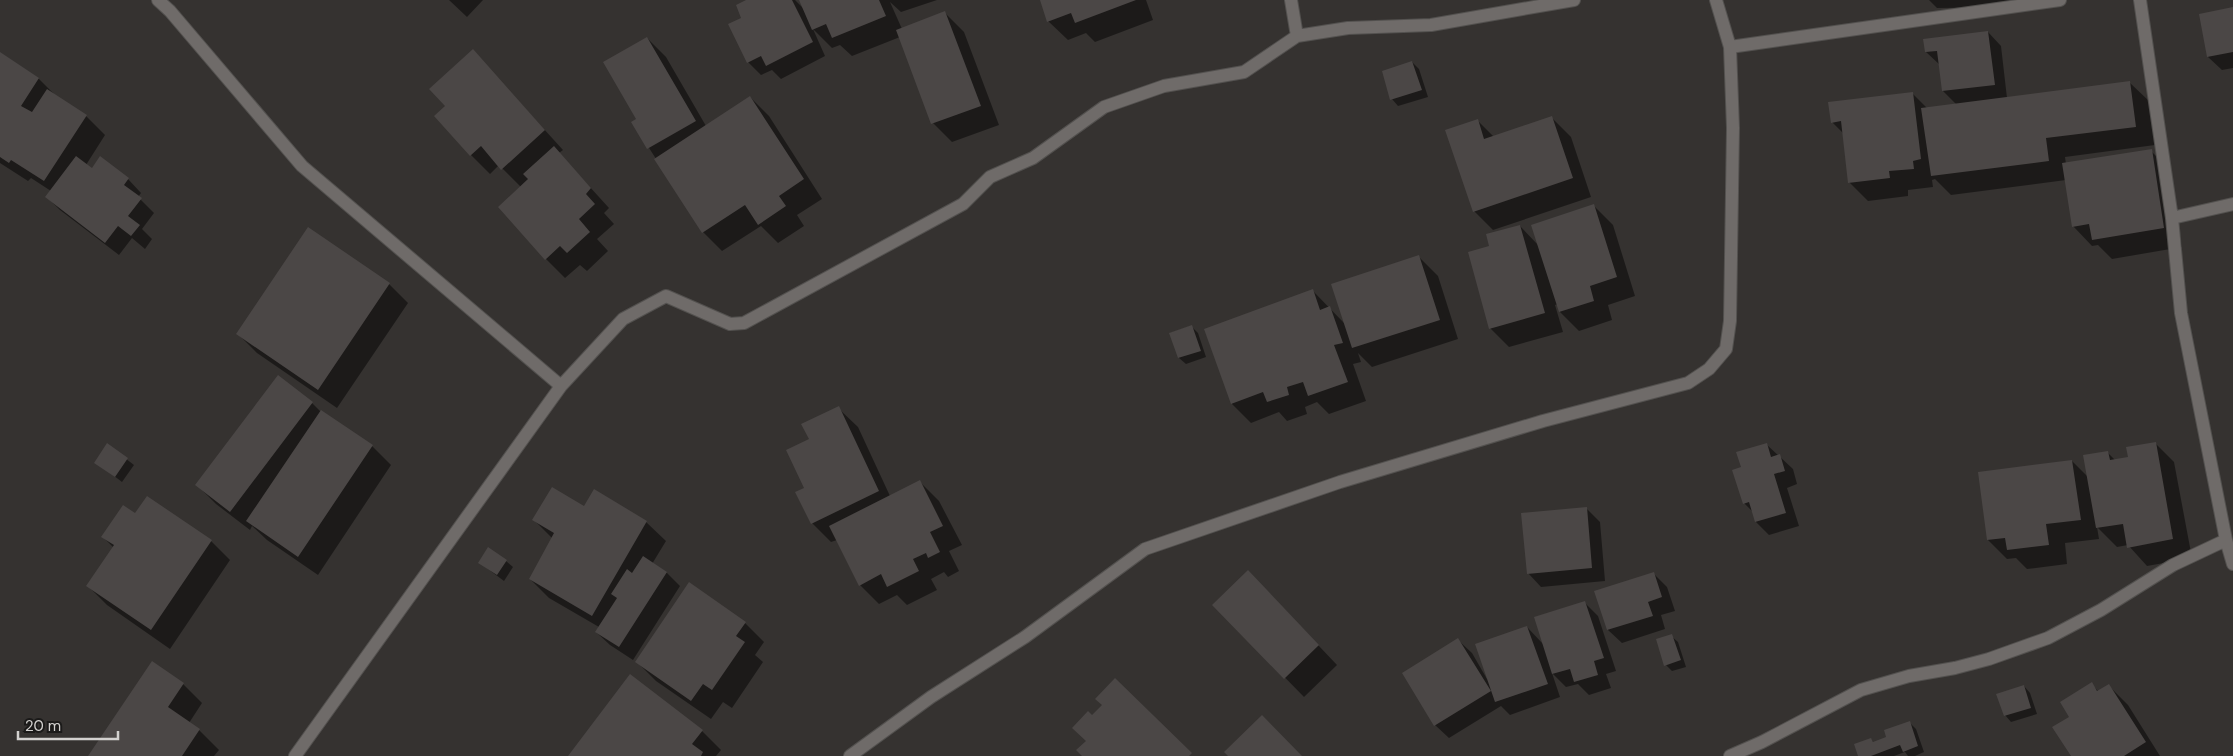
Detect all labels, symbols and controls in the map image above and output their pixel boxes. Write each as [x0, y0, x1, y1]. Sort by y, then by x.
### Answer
scale bar [18, 708, 118, 740]
text: 20 m [25, 716, 61, 736]

